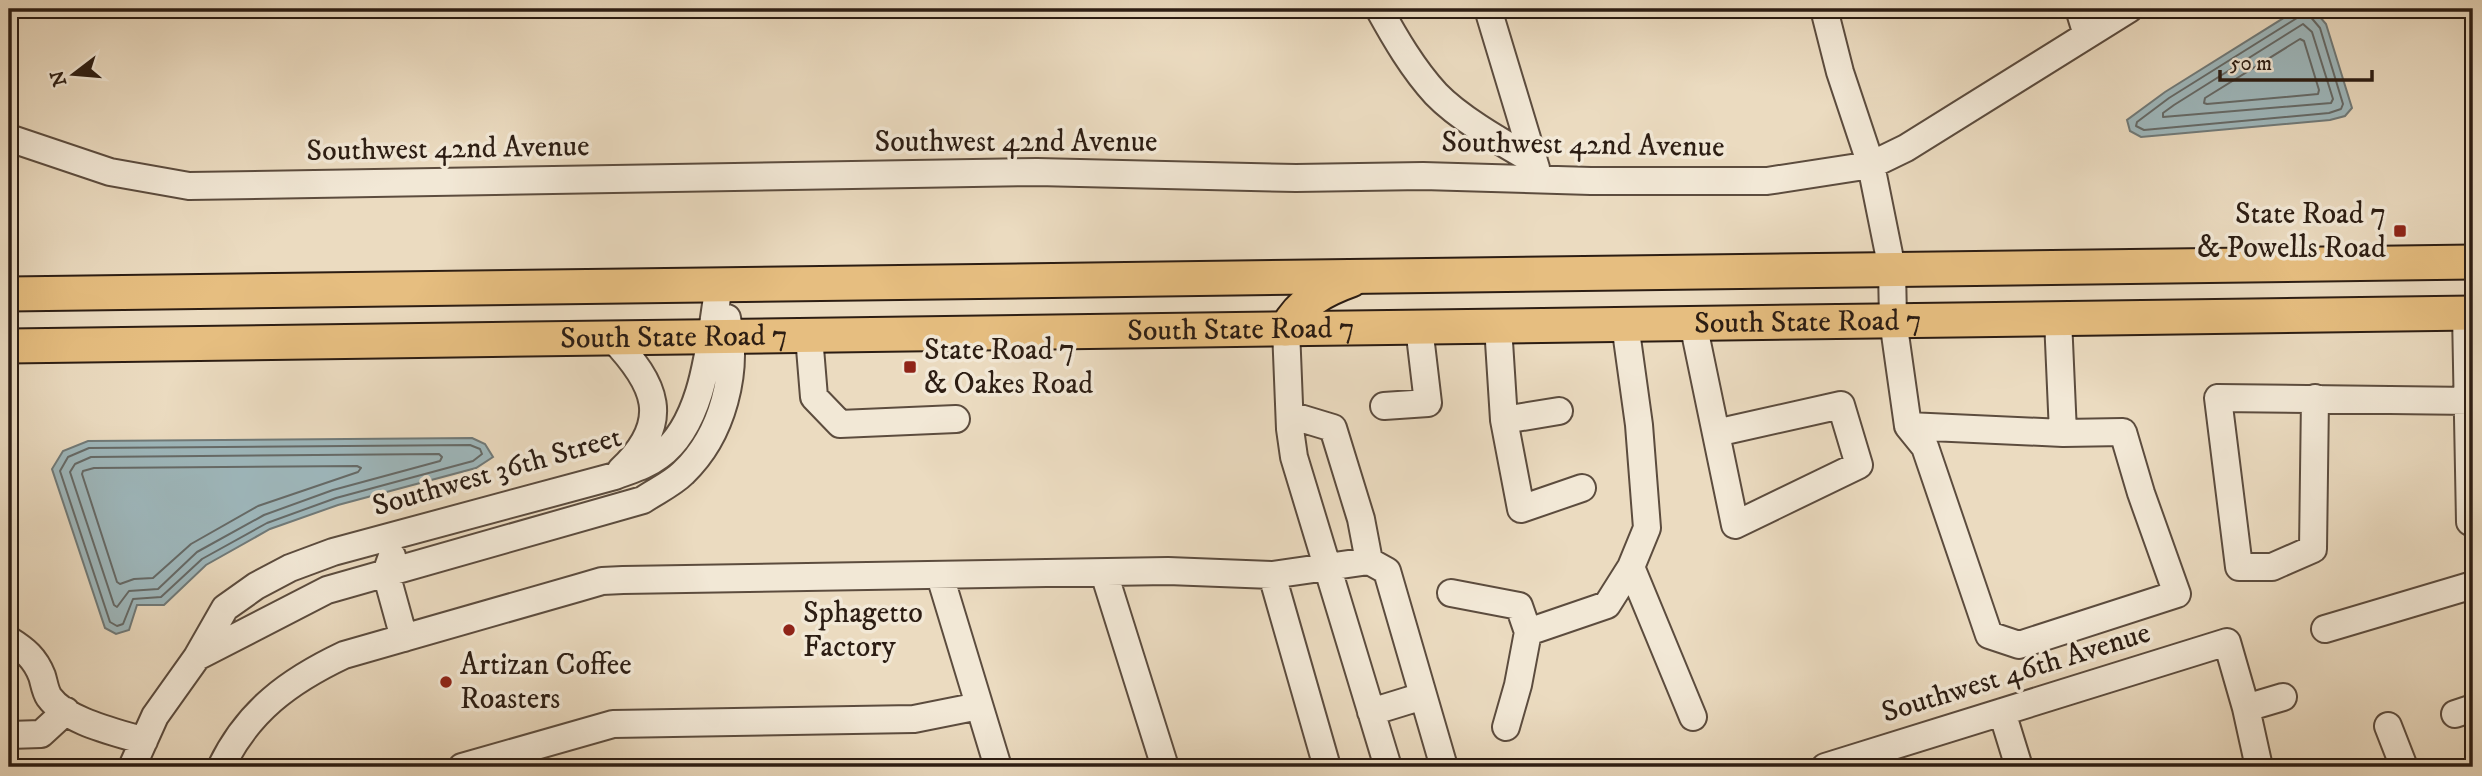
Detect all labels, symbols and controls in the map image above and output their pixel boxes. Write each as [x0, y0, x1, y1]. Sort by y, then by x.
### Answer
north arrow [38, 38, 108, 108]
scale bar [2220, 38, 2372, 82]
text: 50 m [2230, 51, 2272, 77]
text: N [46, 67, 72, 89]
street label: Southwest 42nd Avenue [874, 124, 1158, 161]
street label: Southwest 42nd Avenue [1441, 124, 1725, 166]
street label: Southwest 42nd Avenue [306, 128, 590, 170]
place label: State Road 7 & Powells Road [2197, 196, 2386, 267]
marker: State Road 7 & Powells Road [2392, 223, 2408, 239]
street label: South State Road 7 [1694, 302, 1922, 342]
street label: South State Road 7 [1127, 309, 1355, 350]
street label: South State Road 7 [560, 317, 788, 357]
place label: State Road 7 & Oakes Road [924, 332, 1093, 403]
marker: State Road 7 & Oakes Road [902, 359, 918, 375]
street label: Southwest 36th Street [368, 419, 626, 525]
place label: Sphagetto Factory [803, 595, 923, 666]
street label: Southwest 46th Avenue [1877, 615, 2155, 731]
marker: Sphagetto Factory [781, 622, 797, 638]
place label: Artizan Coffee Roasters [460, 647, 632, 718]
marker: Artizan Coffee Roasters [438, 674, 454, 690]

